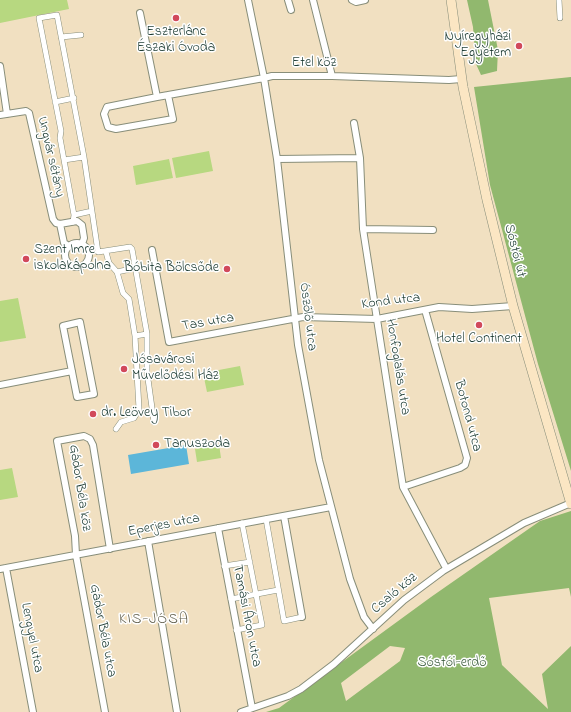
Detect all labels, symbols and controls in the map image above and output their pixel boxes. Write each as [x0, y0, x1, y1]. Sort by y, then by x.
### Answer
marker: Eszterlánc Északi Óvoda [171, 13, 181, 23]
place label: Eszterlánc Északi Óvoda [137, 25, 215, 58]
place label: Nyíregyházi Egyetem [444, 30, 511, 62]
marker: Nyíregyházi Egyetem [514, 41, 524, 51]
street label: Etel köz [292, 56, 336, 72]
street label: Ungvár sétány [33, 115, 67, 199]
street label: Sóstói út [499, 223, 529, 279]
place label: Szent Imre iskolakápolna [34, 243, 111, 276]
marker: Szent Imre iskolakápolna [21, 254, 31, 264]
place label: Bóbita Bölcsőde [124, 261, 219, 277]
marker: Bóbita Bölcsőde [222, 264, 232, 274]
street label: Ószőlő utca [294, 282, 320, 352]
street label: Kond utca [361, 290, 421, 314]
street label: Tas utca [181, 310, 235, 336]
street label: Honfoglalás utca [381, 318, 413, 416]
marker: Hotel Continent [474, 320, 484, 330]
place label: Hotel Continent [436, 332, 522, 348]
place label: Jósavárosi Művelődési Ház [132, 353, 219, 386]
marker: Jósavárosi Művelődési Ház [119, 364, 129, 374]
street label: Botond utca [449, 378, 485, 454]
place label: dr. Leövey Tibor [101, 406, 191, 422]
marker: dr. Leövey Tibor [88, 409, 98, 419]
place label: Tanuszoda [164, 437, 230, 453]
marker: Tanuszoda [151, 440, 161, 450]
street label: Gádor Béla köz [64, 444, 94, 532]
street label: Eperjes utca [127, 511, 201, 541]
street label: Tamási Áron utca [228, 563, 264, 669]
street label: Csaló köz [369, 570, 421, 618]
street label: Gádor Béla utca [85, 583, 119, 679]
street label: Lengyel utca [16, 602, 46, 674]
district label: KIS-JÓSA [119, 612, 189, 630]
park label: Sóstói-erdő [418, 656, 486, 672]

